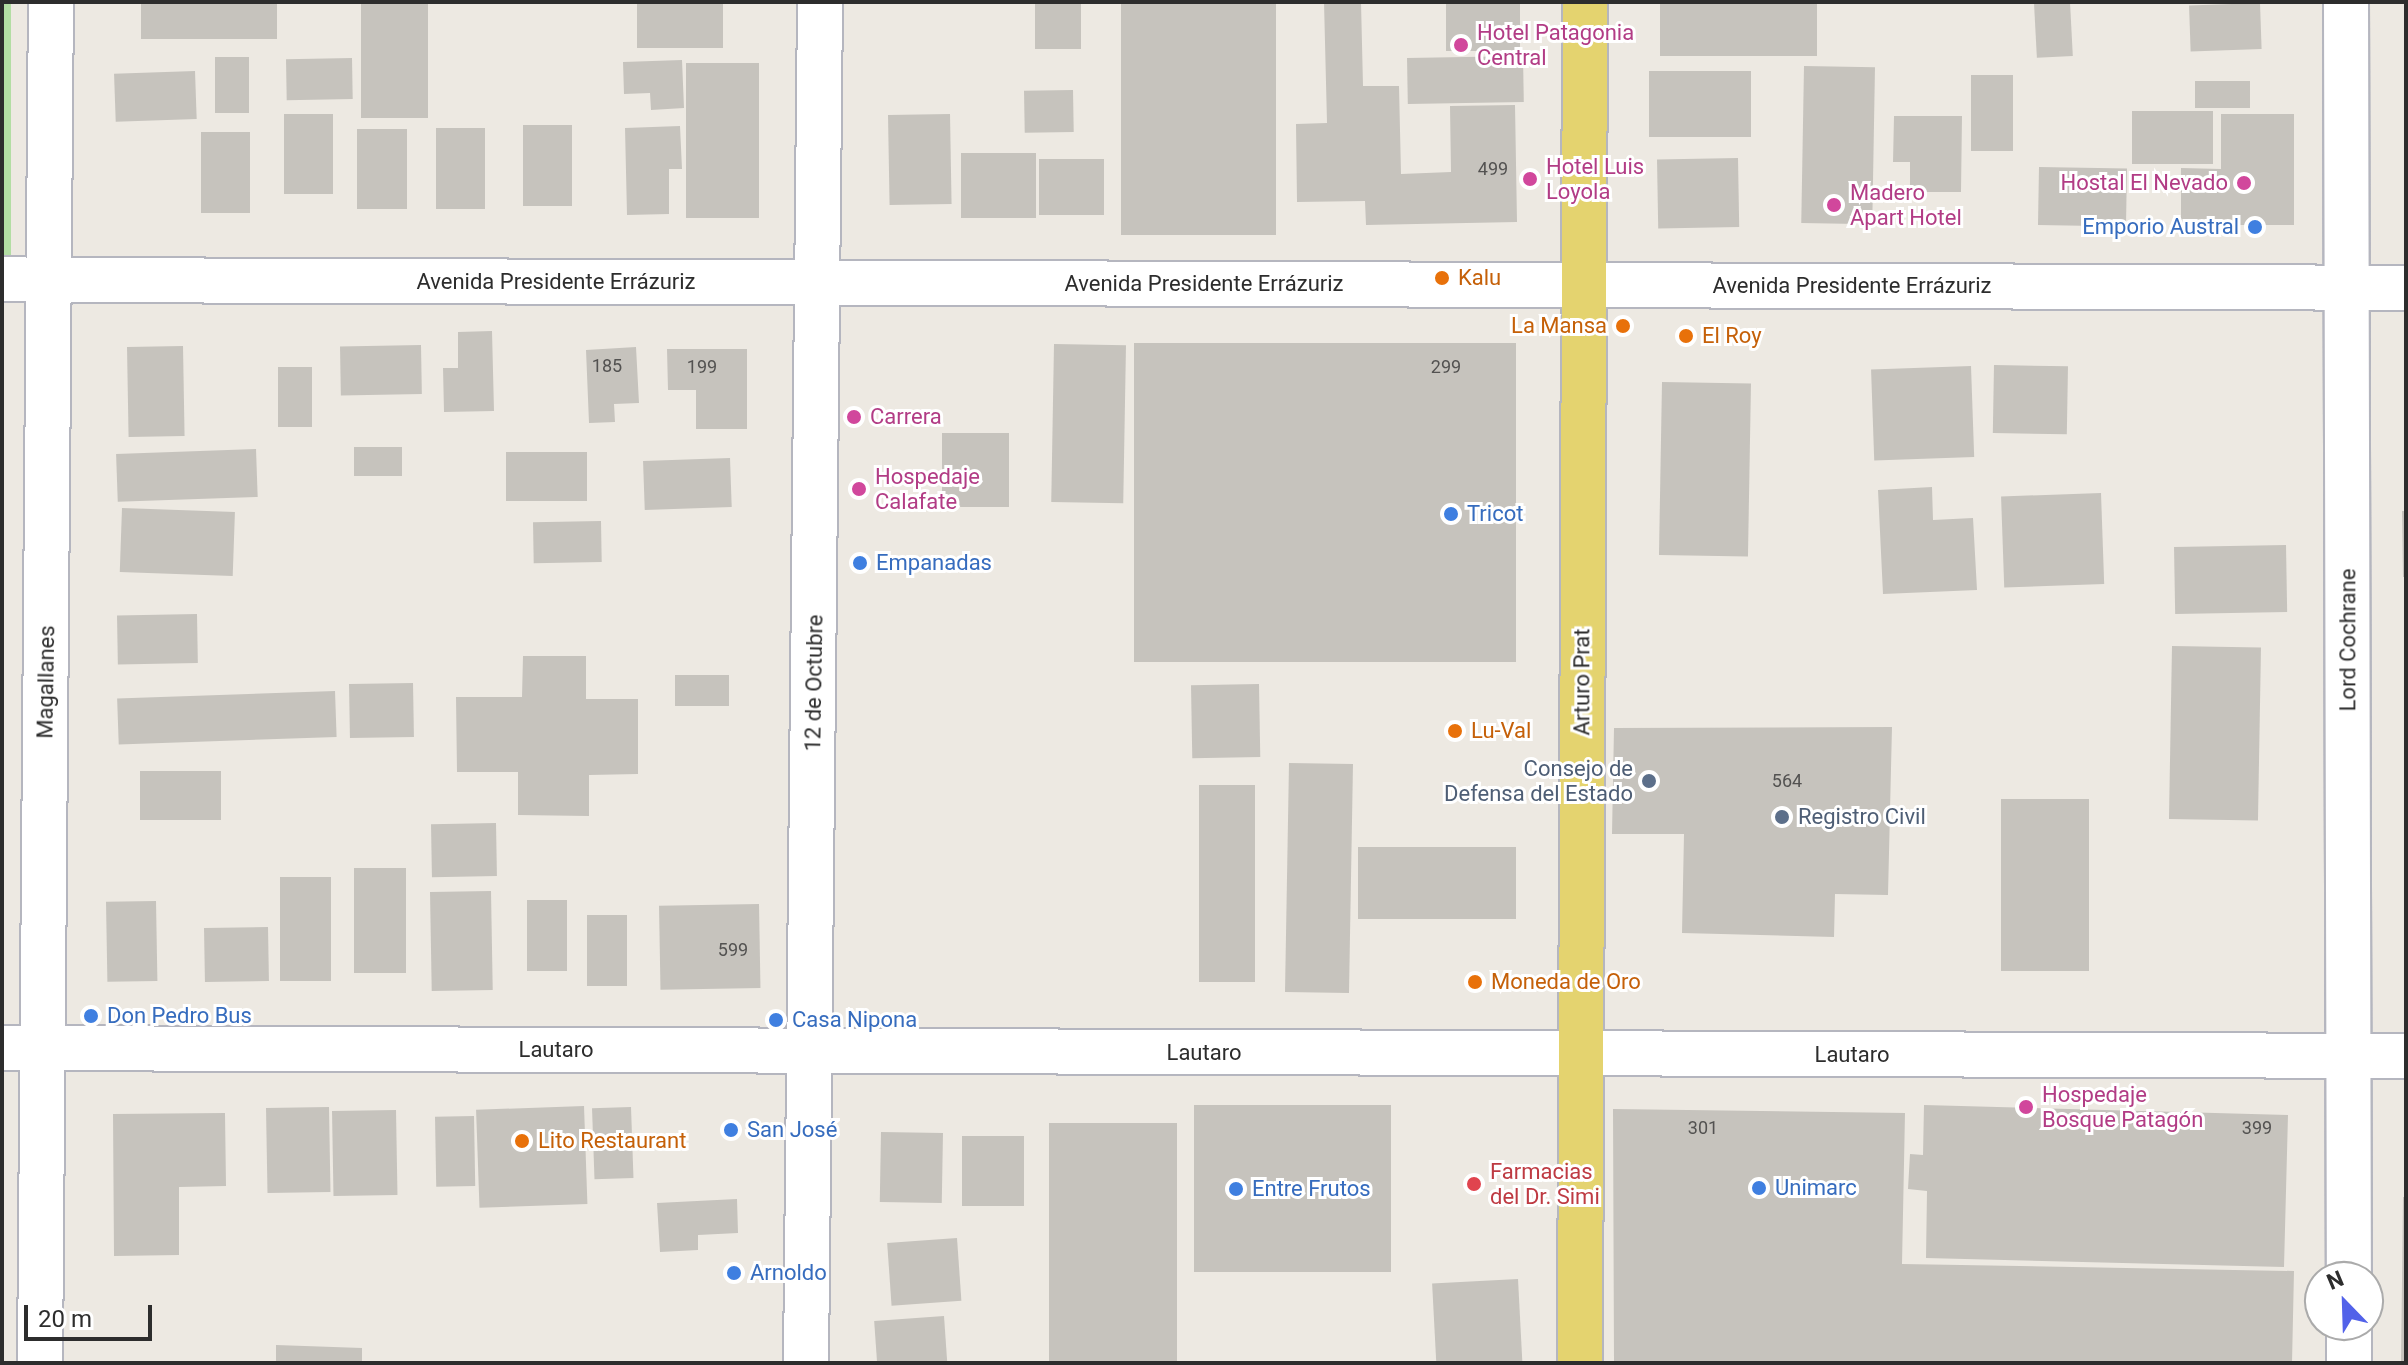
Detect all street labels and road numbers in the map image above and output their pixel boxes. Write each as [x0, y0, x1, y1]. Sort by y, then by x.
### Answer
street label: Avenida Presidente Errázuriz [416, 269, 696, 295]
street label: Avenida Presidente Errázuriz [1064, 271, 1344, 297]
street label: Avenida Presidente Errázuriz [1712, 273, 1992, 299]
street label: Lord Cochrane [2335, 569, 2361, 711]
street label: 12 de Octubre [800, 614, 828, 752]
street label: Magallanes [32, 625, 60, 739]
street label: Arturo Prat [1569, 629, 1595, 735]
street label: Lautaro [519, 1037, 593, 1063]
street label: Lautaro [1167, 1040, 1241, 1066]
street label: Lautaro [1815, 1042, 1889, 1068]

